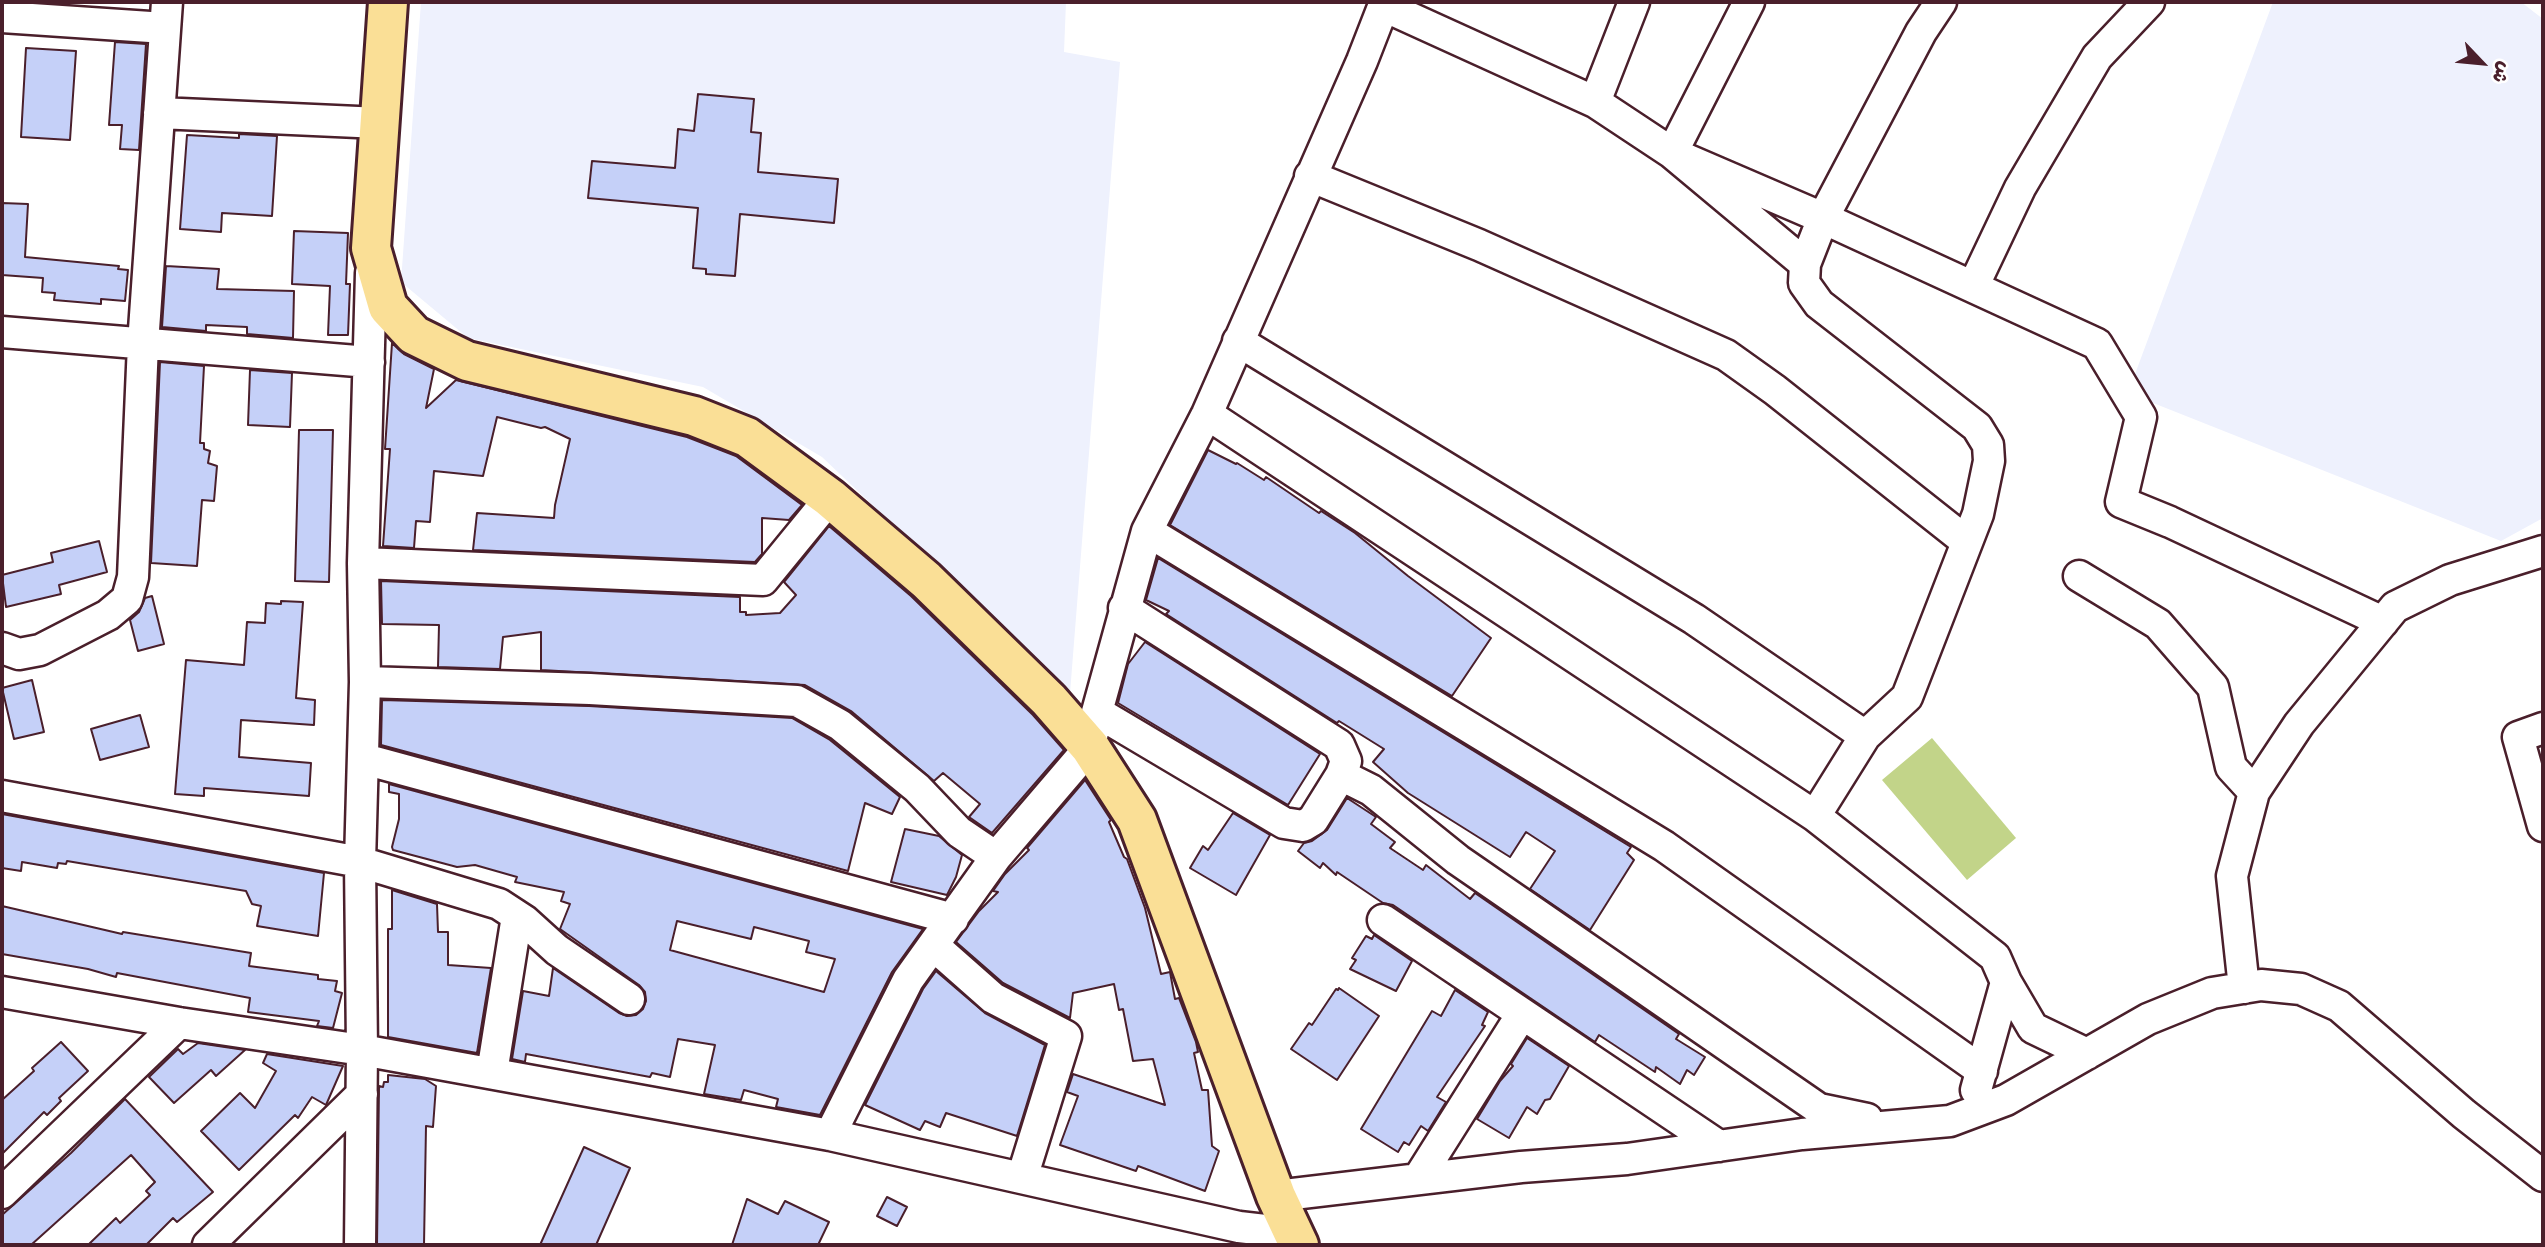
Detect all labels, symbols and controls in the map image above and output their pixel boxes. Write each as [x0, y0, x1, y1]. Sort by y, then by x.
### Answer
north arrow [2447, 28, 2517, 98]
text: ش [2486, 58, 2516, 87]

